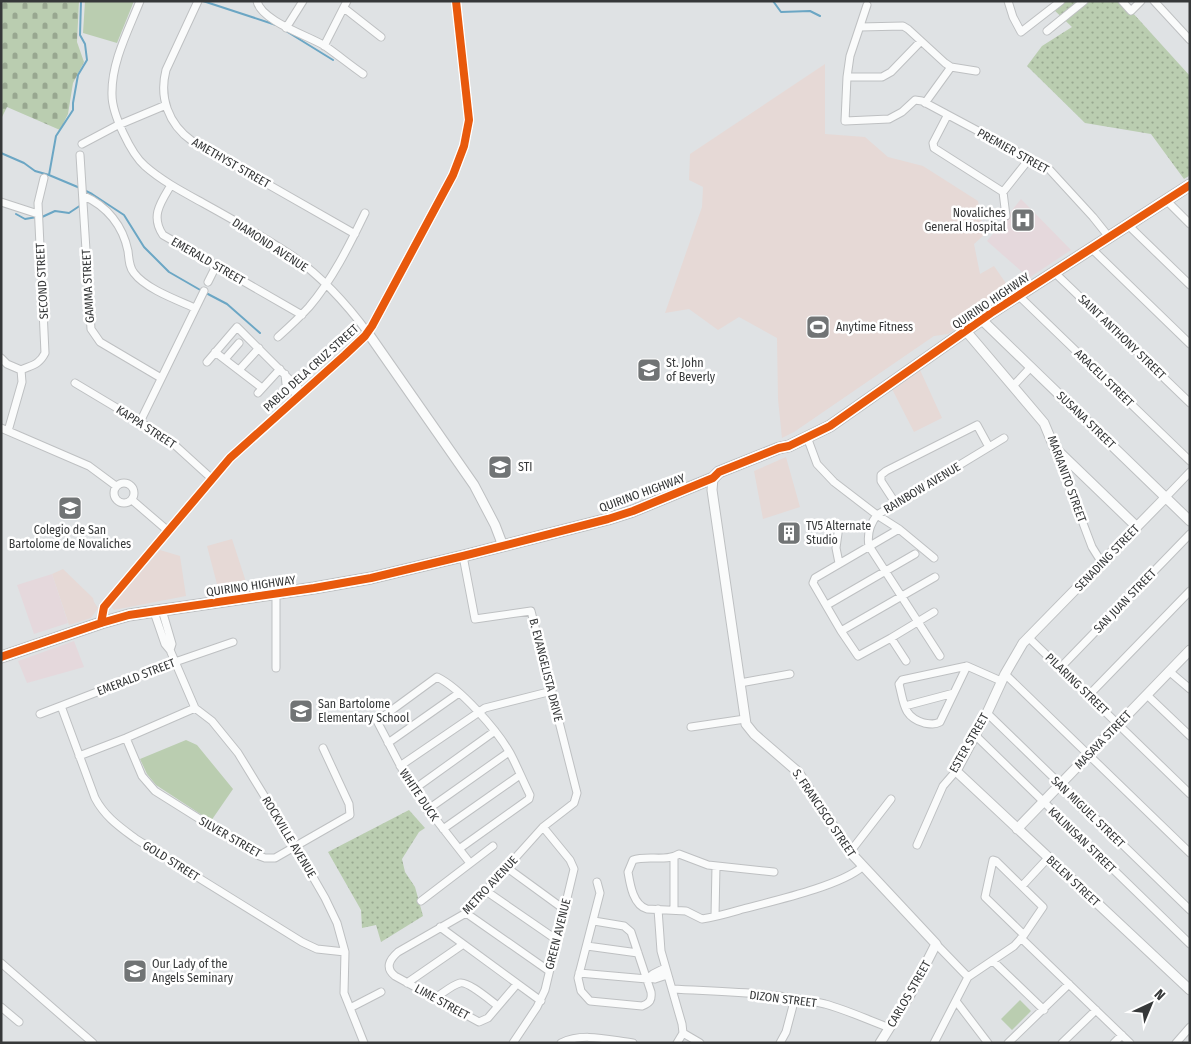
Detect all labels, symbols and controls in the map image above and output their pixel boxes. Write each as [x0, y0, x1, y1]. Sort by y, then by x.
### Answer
street label: PREMIER STREET [975, 126, 1052, 177]
street label: AMETHYST STREET [190, 135, 273, 191]
place label: Novaliches General Hospital [924, 206, 1006, 234]
hospital icon: Novaliches General Hospital [1010, 207, 1036, 233]
street label: DIAMOND AVENUE [230, 215, 311, 275]
street label: EMERALD STREET [169, 234, 248, 288]
street label: SECOND STREET [33, 242, 51, 320]
street label: GAMMA STREET [79, 248, 97, 323]
street label: QUIRINO HIGHWAY [950, 270, 1032, 332]
street label: SAINT ANTHONY STREET [1076, 292, 1169, 383]
sports icon: Anytime Fitness [805, 314, 831, 340]
place label: Anytime Fitness [836, 320, 913, 334]
street label: PABLO DELA CRUZ STREET [261, 321, 362, 414]
street label: ARACELI STREET [1072, 346, 1137, 410]
place label: St. John of Beverly [666, 356, 716, 384]
school or university icon: St. John of Beverly [636, 357, 662, 383]
street label: SUSANA STREET [1054, 389, 1119, 452]
street label: KAPPA STREET [114, 403, 179, 452]
street label: MARIANITO STREET [1045, 434, 1089, 525]
school or university icon: STI [487, 454, 513, 480]
street label: RAINBOW AVENUE [881, 459, 963, 516]
place label: STI [518, 460, 532, 474]
street label: QUIRINO HIGHWAY [597, 471, 687, 515]
school or university icon: Colegio de San Bartolome de Novaliches [57, 495, 83, 521]
place label: TV5 Alternate Studio [806, 519, 871, 547]
building icon: TV5 Alternate Studio [776, 520, 802, 546]
street label: SENADING STREET [1072, 522, 1143, 594]
place label: Colegio de San Bartolome de Novaliches [9, 523, 131, 551]
street label: SAN JUAN STREET [1091, 566, 1159, 636]
street label: QUIRINO HIGHWAY [205, 573, 297, 599]
street label: B. EVANGELISTA DRIVE [526, 617, 566, 724]
street label: PILARING STREET [1043, 650, 1112, 718]
street label: EMERALD STREET [95, 656, 177, 698]
place label: San Bartolome Elementary School [318, 697, 409, 725]
school or university icon: San Bartolome Elementary School [288, 698, 314, 724]
street label: MASAYA STREET [1072, 708, 1135, 772]
street label: ESTER STREET [946, 710, 992, 775]
street label: WHITE DUCK [396, 766, 442, 824]
street label: S. FRANCISCO STREET [789, 767, 859, 860]
street label: SAN MIGUEL STREET [1049, 774, 1128, 851]
street label: ROCKVILLE AVENUE [259, 794, 319, 881]
street label: KALINISAN STREET [1045, 804, 1119, 876]
street label: SILVER STREET [197, 814, 264, 861]
street label: GOLD STREET [140, 838, 202, 884]
street label: METRO AVENUE [460, 853, 521, 917]
street label: BELEN STREET [1043, 853, 1103, 910]
street label: GREEN AVENUE [542, 897, 574, 971]
place label: Our Lady of the Angels Seminary [152, 957, 234, 985]
school or university icon: Our Lady of the Angels Seminary [122, 958, 148, 984]
street label: CARLOS STREET [884, 958, 934, 1030]
north arrow [1126, 979, 1176, 1029]
street label: LIME STREET [412, 981, 472, 1023]
text: N [1151, 986, 1169, 1004]
street label: DIZON STREET [749, 988, 818, 1010]

